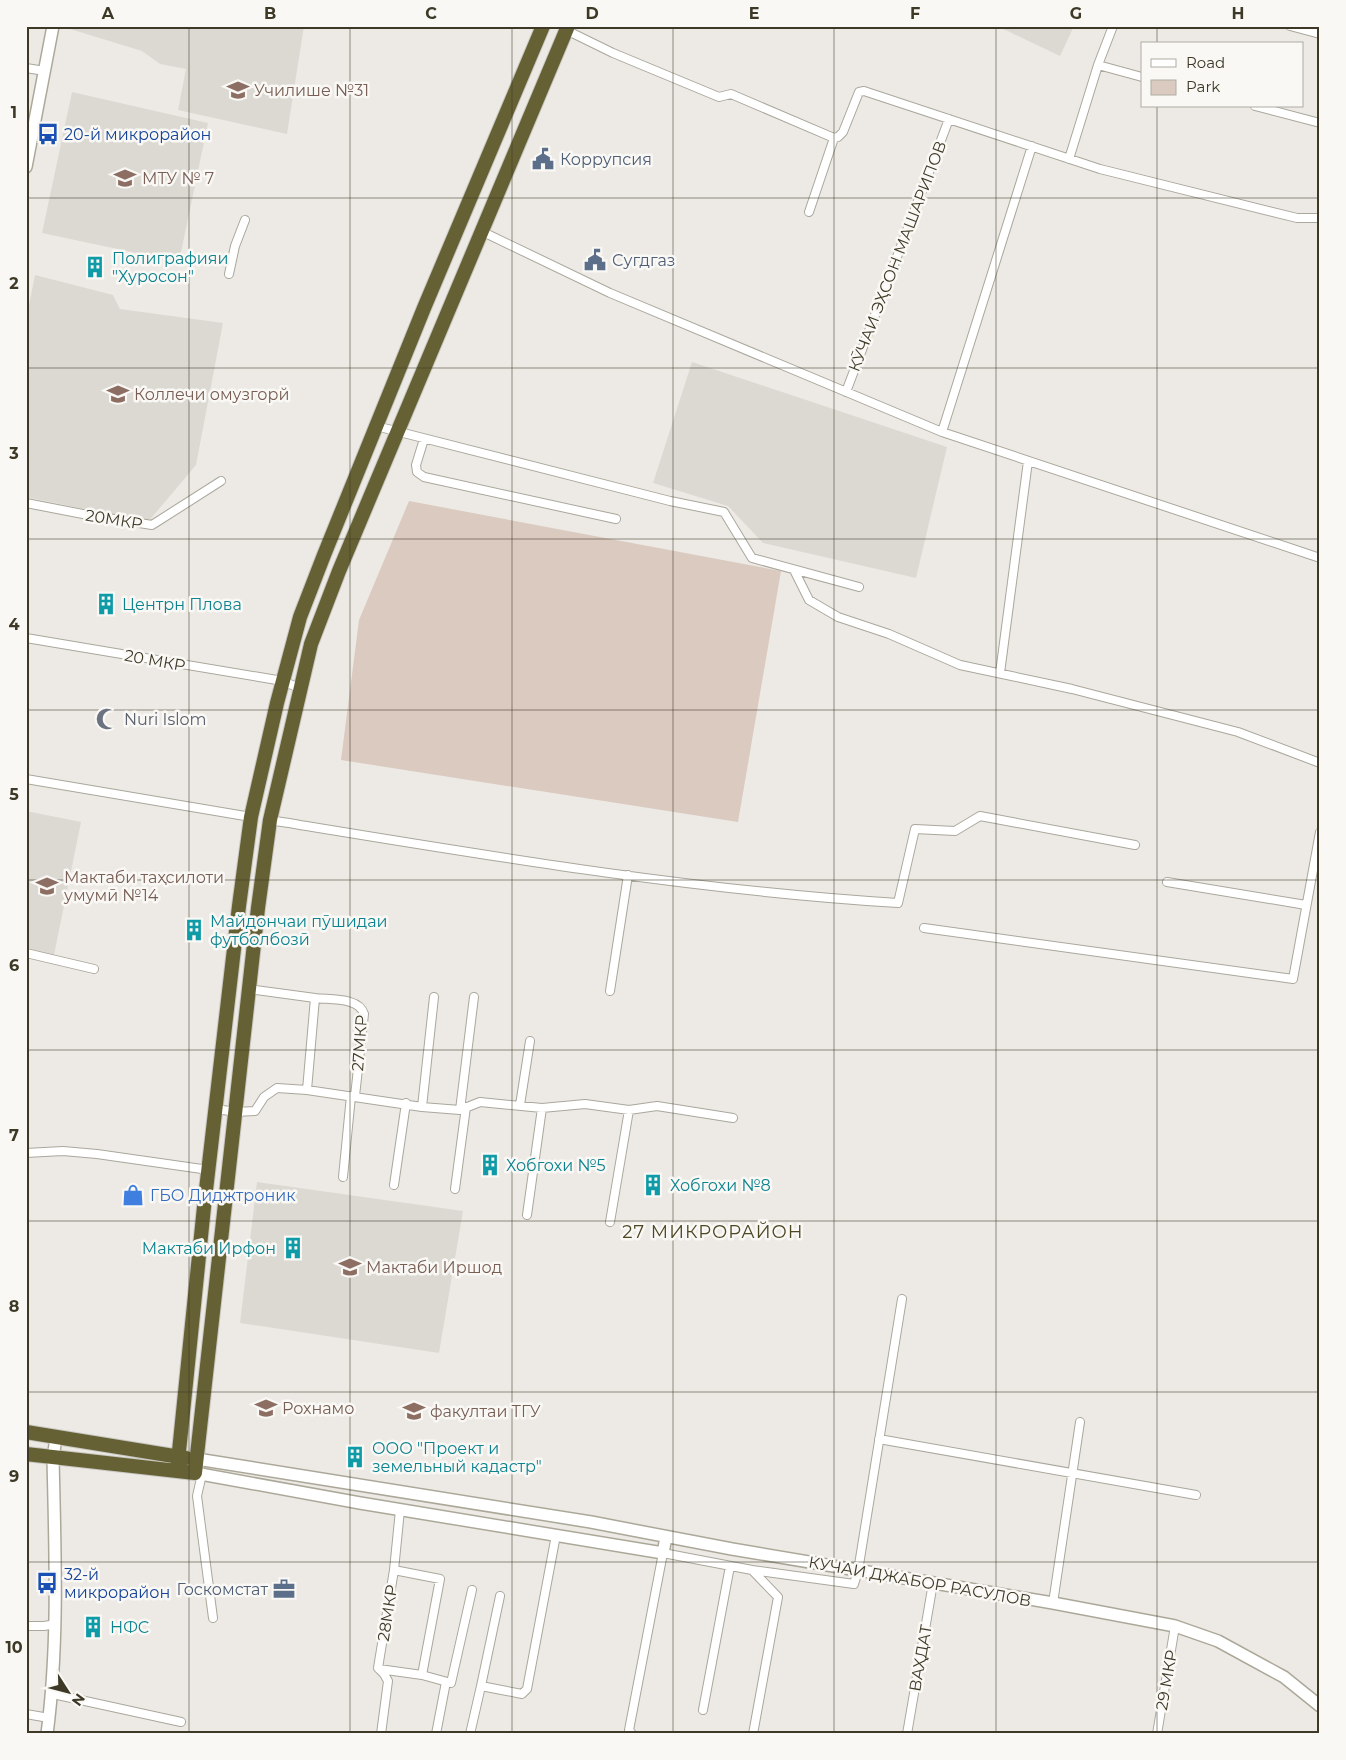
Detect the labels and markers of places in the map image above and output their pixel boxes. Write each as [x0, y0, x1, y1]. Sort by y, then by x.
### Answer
school or university icon: Училише №31 [225, 77, 251, 103]
place label: Училише №31 [254, 81, 369, 100]
bus stop icon: 20-й микрорайон [35, 121, 61, 147]
place label: 20-й микрорайон [64, 125, 211, 144]
public building icon: Коррупсия [530, 146, 556, 172]
place label: Коррупсия [560, 150, 652, 169]
school or university icon: МТУ № 7 [112, 165, 138, 191]
place label: МТУ № 7 [142, 169, 214, 188]
public building icon: Сугдгаз [582, 247, 608, 273]
place label: Полиграфияи "Хуросон" [112, 249, 229, 286]
place label: Сугдгаз [612, 251, 675, 270]
building icon: Полиграфияи "Хуросон" [82, 254, 108, 280]
school or university icon: Коллечи омузгорй [105, 381, 131, 407]
place label: Коллечи омузгорй [134, 385, 289, 404]
building icon: Центрн Плова [93, 591, 119, 617]
place label: Центрн Плова [122, 595, 242, 614]
mosque icon: Nuri Islom [94, 706, 120, 732]
place label: Nuri Islom [124, 710, 207, 729]
place label: Мактаби таҳсилоти умумӣ №14 [63, 868, 224, 905]
school or university icon: Мактаби таҳсилоти умумӣ №14 [34, 873, 60, 899]
place label: Майдончаи пӯшидаи футболбозӣ [210, 912, 388, 949]
building icon: Майдончаи пӯшидаи футболбозӣ [181, 917, 207, 943]
building icon: Хобгохи №5 [477, 1152, 503, 1178]
place label: Хобгохи №5 [506, 1156, 606, 1175]
building icon: Хобгохи №8 [640, 1172, 666, 1198]
place label: Хобгохи №8 [670, 1176, 771, 1195]
shop icon: ГБО Диджтроник [120, 1182, 146, 1208]
place label: ГБО Диджтроник [150, 1186, 296, 1205]
building icon: Мактаби Ирфон [280, 1235, 306, 1261]
place label: Мактаби Ирфон [142, 1239, 276, 1258]
school or university icon: Мактаби Иршод [337, 1254, 363, 1280]
place label: Мактаби Иршод [366, 1258, 502, 1277]
school or university icon: Рохнамо [253, 1395, 279, 1421]
school or university icon: факултаи ТГУ [401, 1398, 427, 1424]
place label: Рохнамо [282, 1399, 354, 1418]
place label: факултаи ТГУ [430, 1402, 541, 1421]
place label: ООО "Проект и земельный кадастр" [372, 1439, 542, 1476]
building icon: ООО "Проект и земельный кадастр" [342, 1444, 368, 1470]
place label: 32-й микрорайон [64, 1565, 170, 1602]
bus stop icon: 32-й микрорайон [34, 1570, 60, 1596]
office icon: Госкомстат [271, 1576, 297, 1602]
place label: Госкомстат [176, 1580, 268, 1599]
building icon: НФС [80, 1614, 106, 1640]
place label: НФС [110, 1618, 149, 1637]

